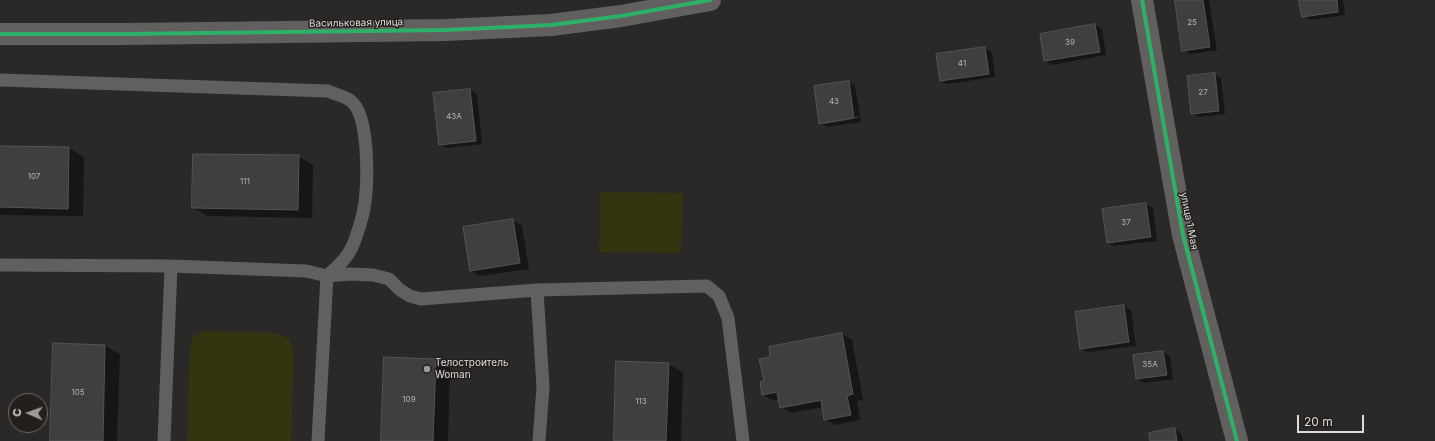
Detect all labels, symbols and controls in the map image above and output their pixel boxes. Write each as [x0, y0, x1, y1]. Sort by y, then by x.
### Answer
street label: Васильковая улица [309, 16, 403, 30]
house number: 25 [1187, 18, 1197, 28]
house number: 39 [1065, 38, 1075, 48]
house number: 41 [958, 59, 966, 69]
house number: 27 [1198, 88, 1208, 98]
house number: 43 [829, 97, 839, 107]
house number: 43А [446, 112, 462, 122]
house number: 107 [28, 172, 40, 182]
house number: 111 [240, 177, 250, 187]
street label: улица 1 Мая [1178, 191, 1200, 251]
house number: 37 [1121, 218, 1131, 228]
place label: Телостроитель Woman [435, 357, 508, 380]
house number: 35А [1142, 360, 1158, 370]
marker: Телостроитель Woman [422, 364, 432, 374]
house number: 105 [71, 388, 85, 398]
north arrow [8, 393, 48, 433]
house number: 109 [402, 395, 416, 405]
house number: 113 [635, 397, 647, 407]
scale bar [1299, 407, 1366, 433]
text: С [10, 408, 24, 417]
text: 20 m [1304, 414, 1333, 429]

